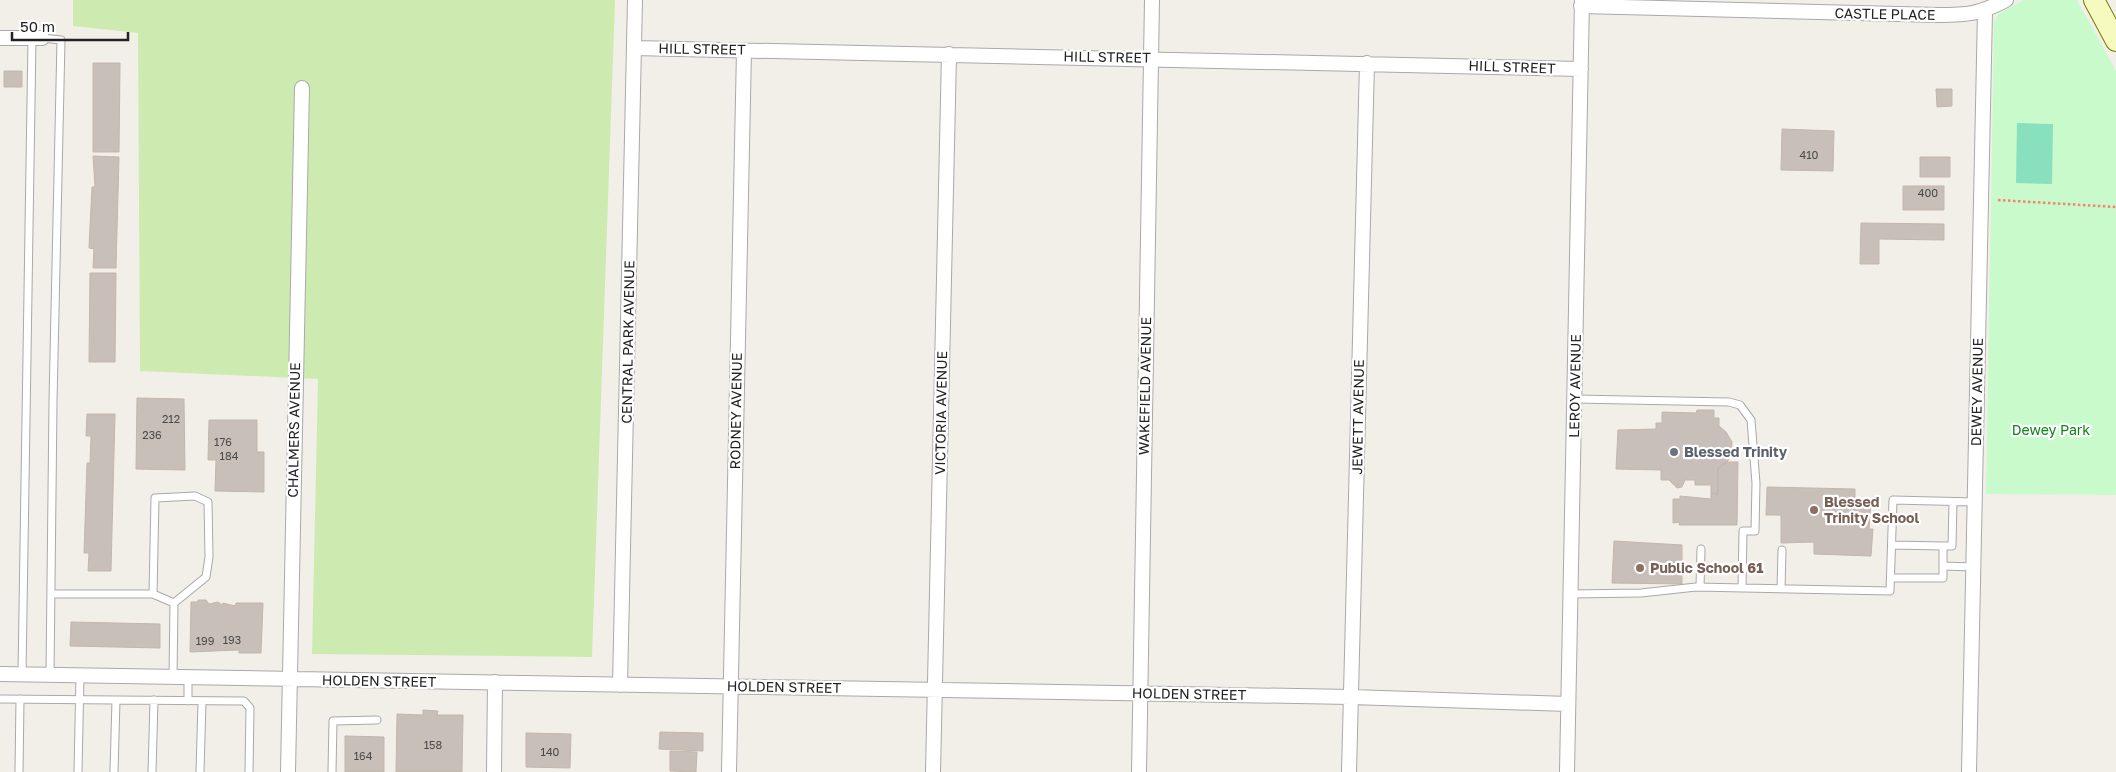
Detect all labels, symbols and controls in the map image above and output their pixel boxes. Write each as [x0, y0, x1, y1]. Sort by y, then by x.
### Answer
street label: CASTLE PLACE [1835, 4, 1936, 23]
scale bar [12, 10, 129, 42]
text: 50 m [20, 17, 55, 35]
street label: HILL STREET [658, 39, 746, 58]
street label: HILL STREET [1063, 47, 1151, 66]
street label: HILL STREET [1468, 56, 1556, 77]
house number: 410 [1800, 148, 1819, 161]
house number: 400 [1918, 186, 1938, 199]
street label: CENTRAL PARK AVENUE [618, 260, 637, 424]
street label: WAKEFIELD AVENUE [1135, 317, 1154, 455]
street label: LEROY AVENUE [1565, 334, 1584, 438]
street label: DEWEY AVENUE [1967, 338, 1986, 446]
street label: VICTORIA AVENUE [931, 351, 950, 475]
street label: RODNEY AVENUE [726, 352, 745, 470]
street label: JEWETT AVENUE [1348, 359, 1367, 475]
street label: CHALMERS AVENUE [284, 362, 303, 498]
house number: 212 [162, 412, 180, 425]
park label: Dewey Park [2012, 421, 2090, 438]
house number: 236 [142, 428, 162, 441]
house number: 176 [214, 435, 232, 448]
place label: Blessed Trinity [1684, 443, 1788, 460]
marker: Blessed Trinity [1668, 446, 1680, 458]
house number: 184 [220, 449, 239, 462]
place label: Blessed Trinity School [1824, 493, 1919, 526]
marker: Blessed Trinity School [1808, 504, 1820, 516]
place label: Public School 61 [1650, 559, 1763, 576]
marker: Public School 61 [1634, 562, 1646, 574]
house number: 193 [223, 633, 241, 646]
house number: 199 [196, 634, 214, 647]
street label: HOLDEN STREET [322, 671, 437, 690]
street label: HOLDEN STREET [727, 677, 842, 696]
street label: HOLDEN STREET [1132, 684, 1247, 703]
house number: 158 [424, 738, 442, 751]
house number: 140 [541, 745, 560, 758]
house number: 164 [354, 749, 373, 762]

